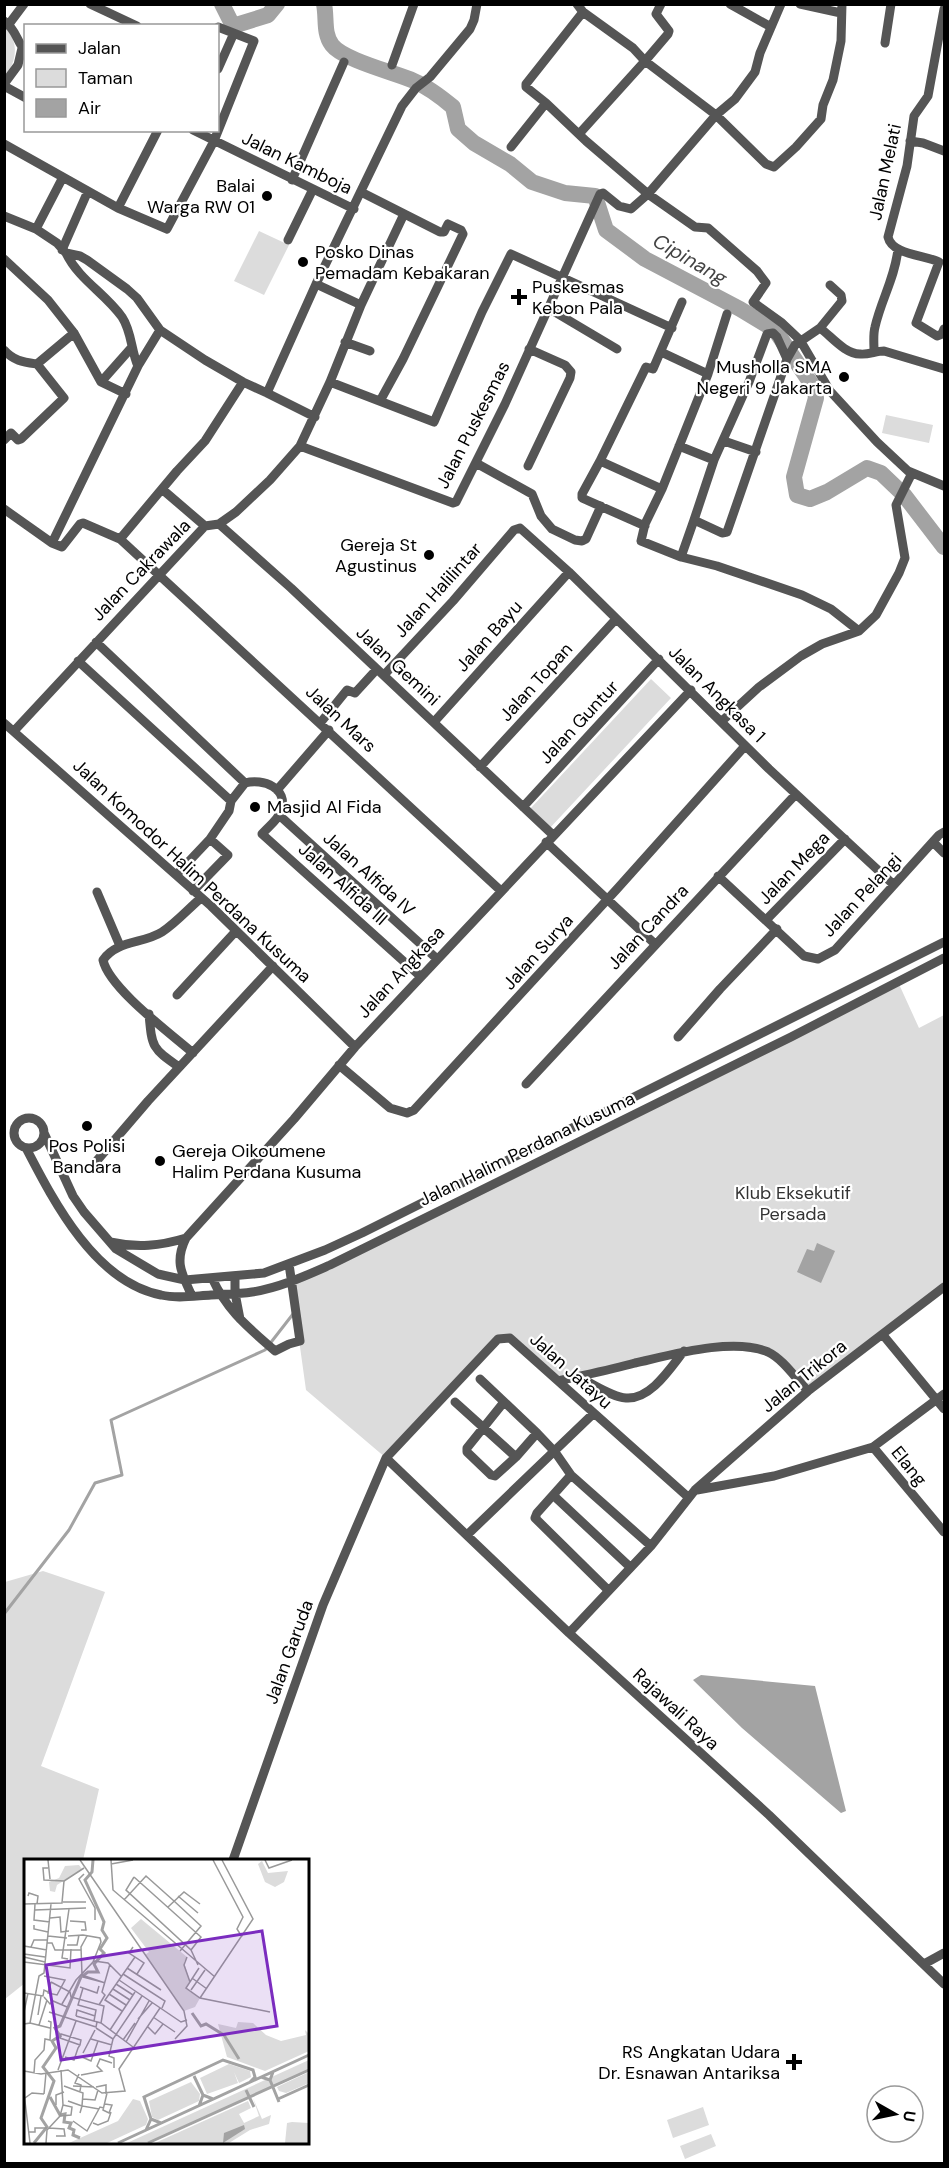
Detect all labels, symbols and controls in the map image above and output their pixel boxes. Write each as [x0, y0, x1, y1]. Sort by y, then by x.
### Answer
legend [24, 24, 219, 132]
text: Jalan [78, 36, 121, 60]
text: Taman [78, 66, 133, 90]
text: Air [78, 96, 101, 120]
street label: Jalan Melati [863, 122, 907, 222]
street label: Jalan Kamboja [238, 126, 356, 200]
place label: Balai Warga RW 01 [147, 174, 255, 219]
marker: Balai Warga RW 01 [260, 189, 274, 203]
water label: Cipinang [648, 227, 733, 291]
place label: Posko Dinas Pemadam Kebakaran [315, 240, 490, 285]
marker: Posko Dinas Pemadam Kebakaran [296, 255, 310, 269]
place label: Puskesmas Kebon Pala [532, 275, 624, 320]
marker: Puskesmas Kebon Pala [510, 288, 528, 306]
place label: Musholla SMA Negeri 9 Jakarta [697, 355, 832, 400]
street label: Jalan Puskesmas [431, 357, 515, 493]
marker: Musholla SMA Negeri 9 Jakarta [837, 370, 851, 384]
street label: Jalan Cakrawala [86, 514, 196, 626]
place label: Gereja St Agustinus [335, 533, 417, 578]
street label: Jalan Halilintar [389, 537, 487, 643]
marker: Gereja St Agustinus [422, 548, 436, 562]
street label: Jalan Bayu [450, 595, 528, 677]
street label: Jalan Gemini [351, 621, 445, 711]
street label: Jalan Topan [494, 637, 578, 727]
street label: Jalan Angkasa 1 [663, 640, 771, 748]
street label: Jalan Guntur [534, 675, 624, 769]
street label: Jalan Mars [300, 680, 382, 758]
street label: Jalan Komodor Halim Perdana Kusuma [68, 754, 316, 988]
place label: Masjid Al Fida [267, 795, 382, 819]
marker: Masjid Al Fida [248, 800, 262, 814]
street label: Jalan Alfida IV [318, 826, 420, 922]
street label: Jalan Mega [753, 826, 835, 910]
street label: Jalan Alfida III [293, 837, 393, 931]
street label: Jalan Pelangi [817, 848, 907, 942]
street label: Jalan Candra [602, 879, 694, 975]
street label: Jalan Surya [497, 909, 579, 995]
street label: Jalan Angkasa [352, 921, 450, 1023]
street label: Jalan Halim Perdana Kusuma [415, 1086, 639, 1212]
marker: Pos Polisi Bandara [80, 1119, 94, 1133]
place label: Pos Polisi Bandara [49, 1134, 125, 1179]
place label: Gereja Oikoumene Halim Perdana Kusuma [172, 1139, 361, 1184]
marker: Gereja Oikoumene Halim Perdana Kusuma [153, 1154, 167, 1168]
park label: Klub Eksekutif Persada [735, 1181, 851, 1226]
street label: Jalan Jatayu [525, 1328, 617, 1414]
street label: Jalan Trikora [756, 1334, 852, 1418]
street label: Elang [886, 1441, 932, 1491]
street label: Jalan Garuda [259, 1597, 319, 1707]
street label: Rajawali Raya [628, 1663, 724, 1755]
inset map [24, 1859, 309, 2144]
place label: RS Angkatan Udara Dr. Esnawan Antariksa [598, 2040, 780, 2085]
marker: RS Angkatan Udara Dr. Esnawan Antariksa [785, 2053, 803, 2071]
north arrow [865, 2084, 925, 2144]
text: U [898, 2109, 921, 2123]

